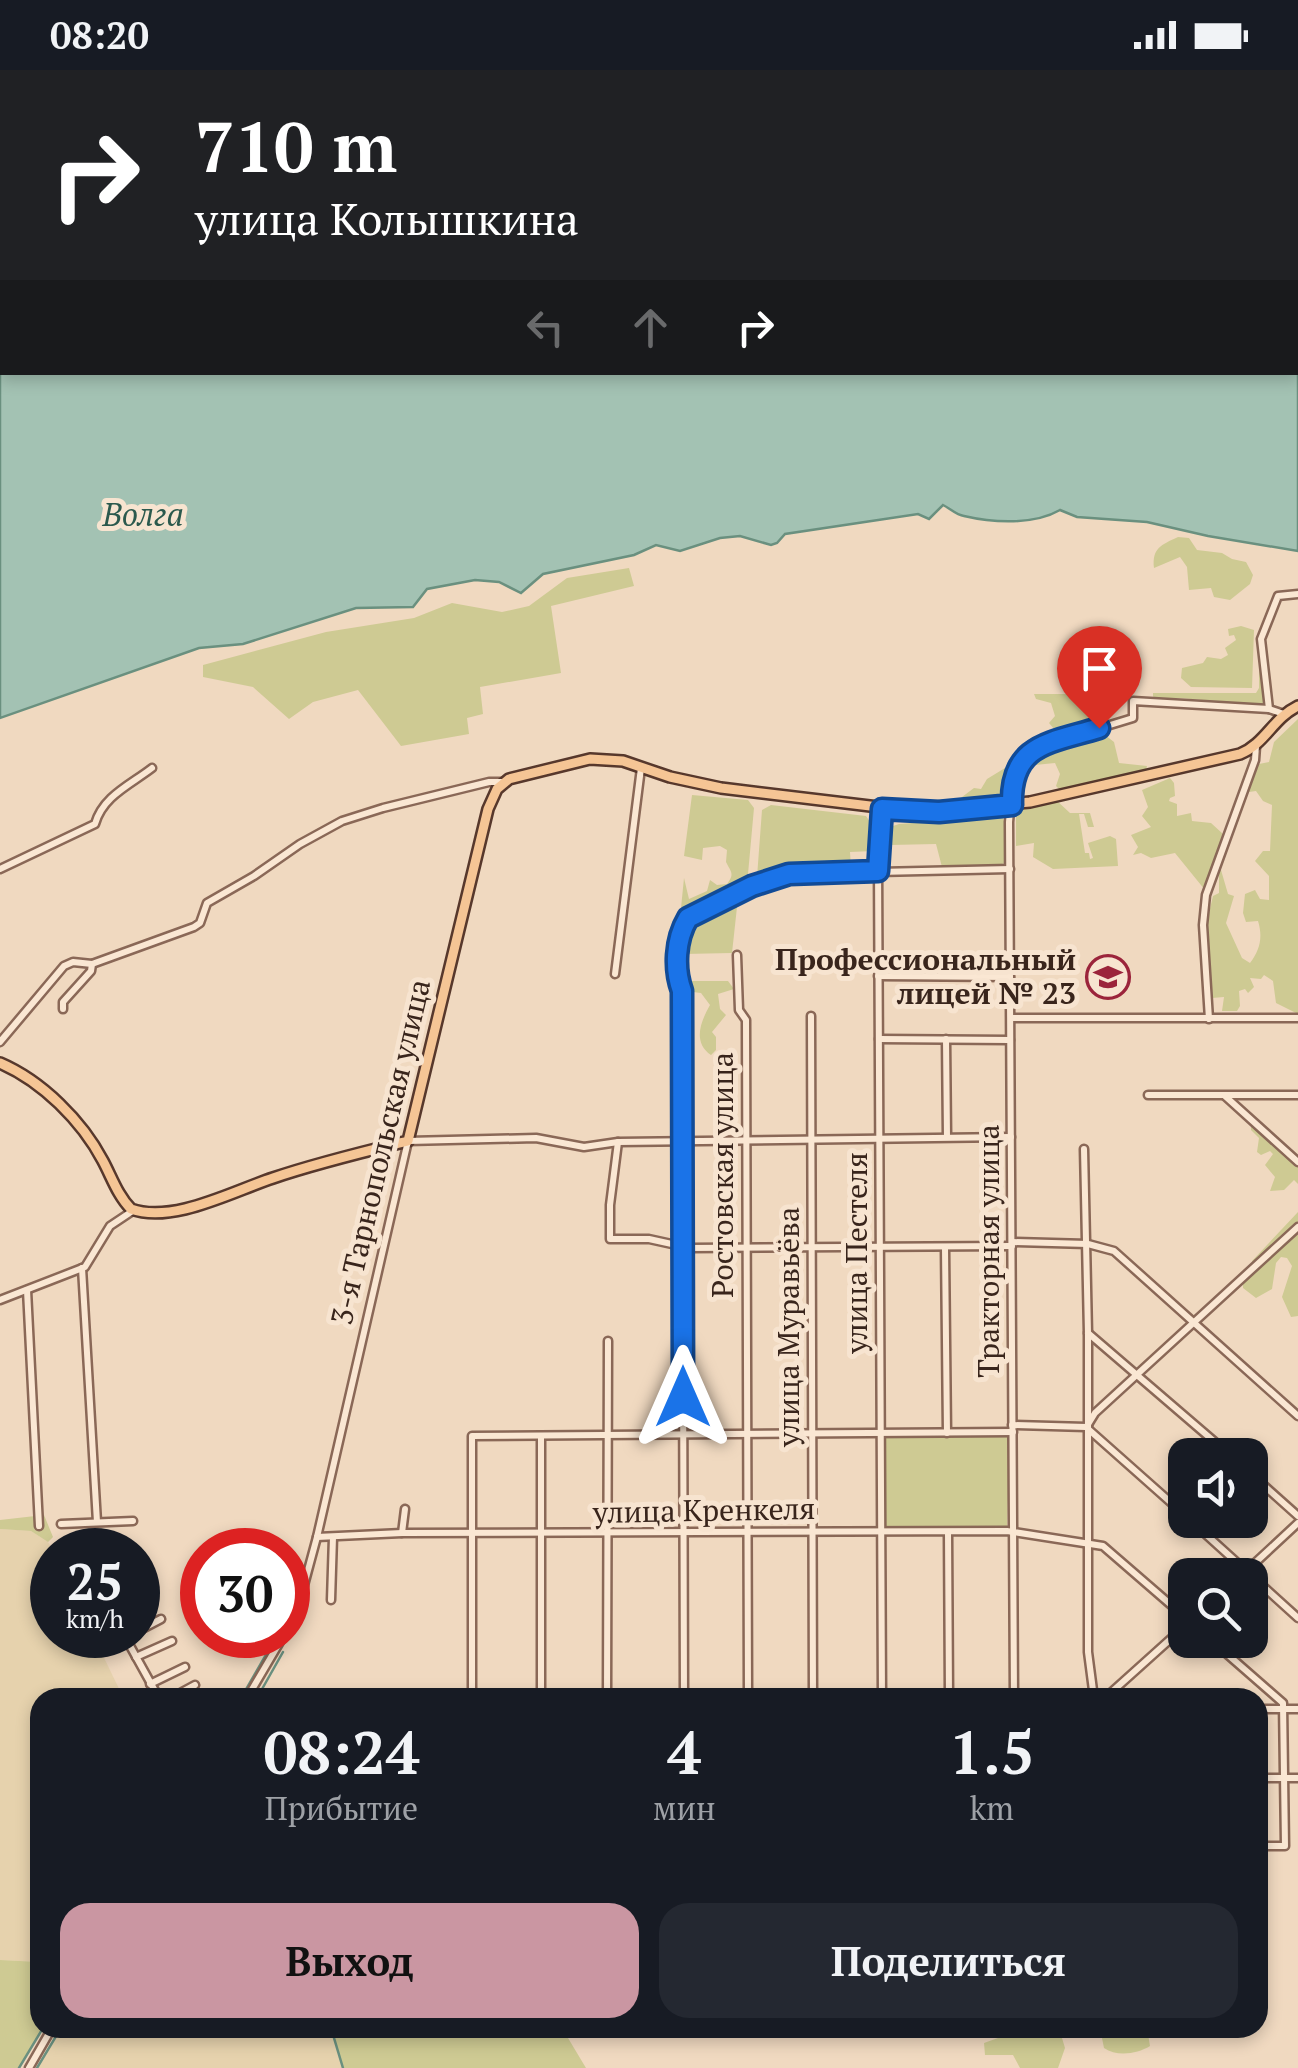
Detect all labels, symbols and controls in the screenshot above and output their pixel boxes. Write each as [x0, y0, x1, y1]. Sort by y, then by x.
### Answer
text: 08:20 [50, 10, 149, 60]
text: 710 m [195, 99, 397, 192]
icon: right [30, 110, 160, 240]
text: улица Колышкина [195, 188, 579, 248]
icon: left [518, 300, 573, 355]
icon: ahead [623, 300, 678, 355]
icon: right [728, 300, 783, 355]
water label: Волга [101, 493, 184, 535]
pin [1057, 626, 1142, 729]
icon: arrive [1072, 641, 1127, 696]
place label: Профессиональный лицей № 23 [775, 939, 1076, 1013]
school or university icon: Профессиональный лицей № 23 [1085, 954, 1131, 1000]
street label: 3-я Тарнопольская улица [321, 975, 439, 1328]
street label: Ростовская улица [702, 1052, 742, 1298]
street label: Тракторная улица [968, 1124, 1008, 1378]
street label: улица Пестеля [836, 1152, 876, 1355]
street label: улица Муравьёва [768, 1207, 808, 1448]
position arrow [631, 1345, 735, 1449]
map controls [1168, 1438, 1268, 1658]
button: sound [1168, 1438, 1268, 1538]
street label: улица Кренкеля [591, 1488, 816, 1532]
speed limit sign: 30 [180, 1528, 310, 1658]
text: 25 [67, 1548, 123, 1614]
button: search [1168, 1558, 1268, 1658]
text: km/h [66, 1602, 124, 1635]
text: 08:24 [263, 1712, 420, 1791]
text: 4 [667, 1712, 701, 1791]
text: 1.5 [949, 1712, 1035, 1791]
text: Прибытие [265, 1787, 418, 1829]
text: мин [653, 1787, 716, 1829]
text: km [970, 1787, 1014, 1829]
button: Выход [60, 1903, 639, 2018]
button: Поделиться [659, 1903, 1238, 2018]

